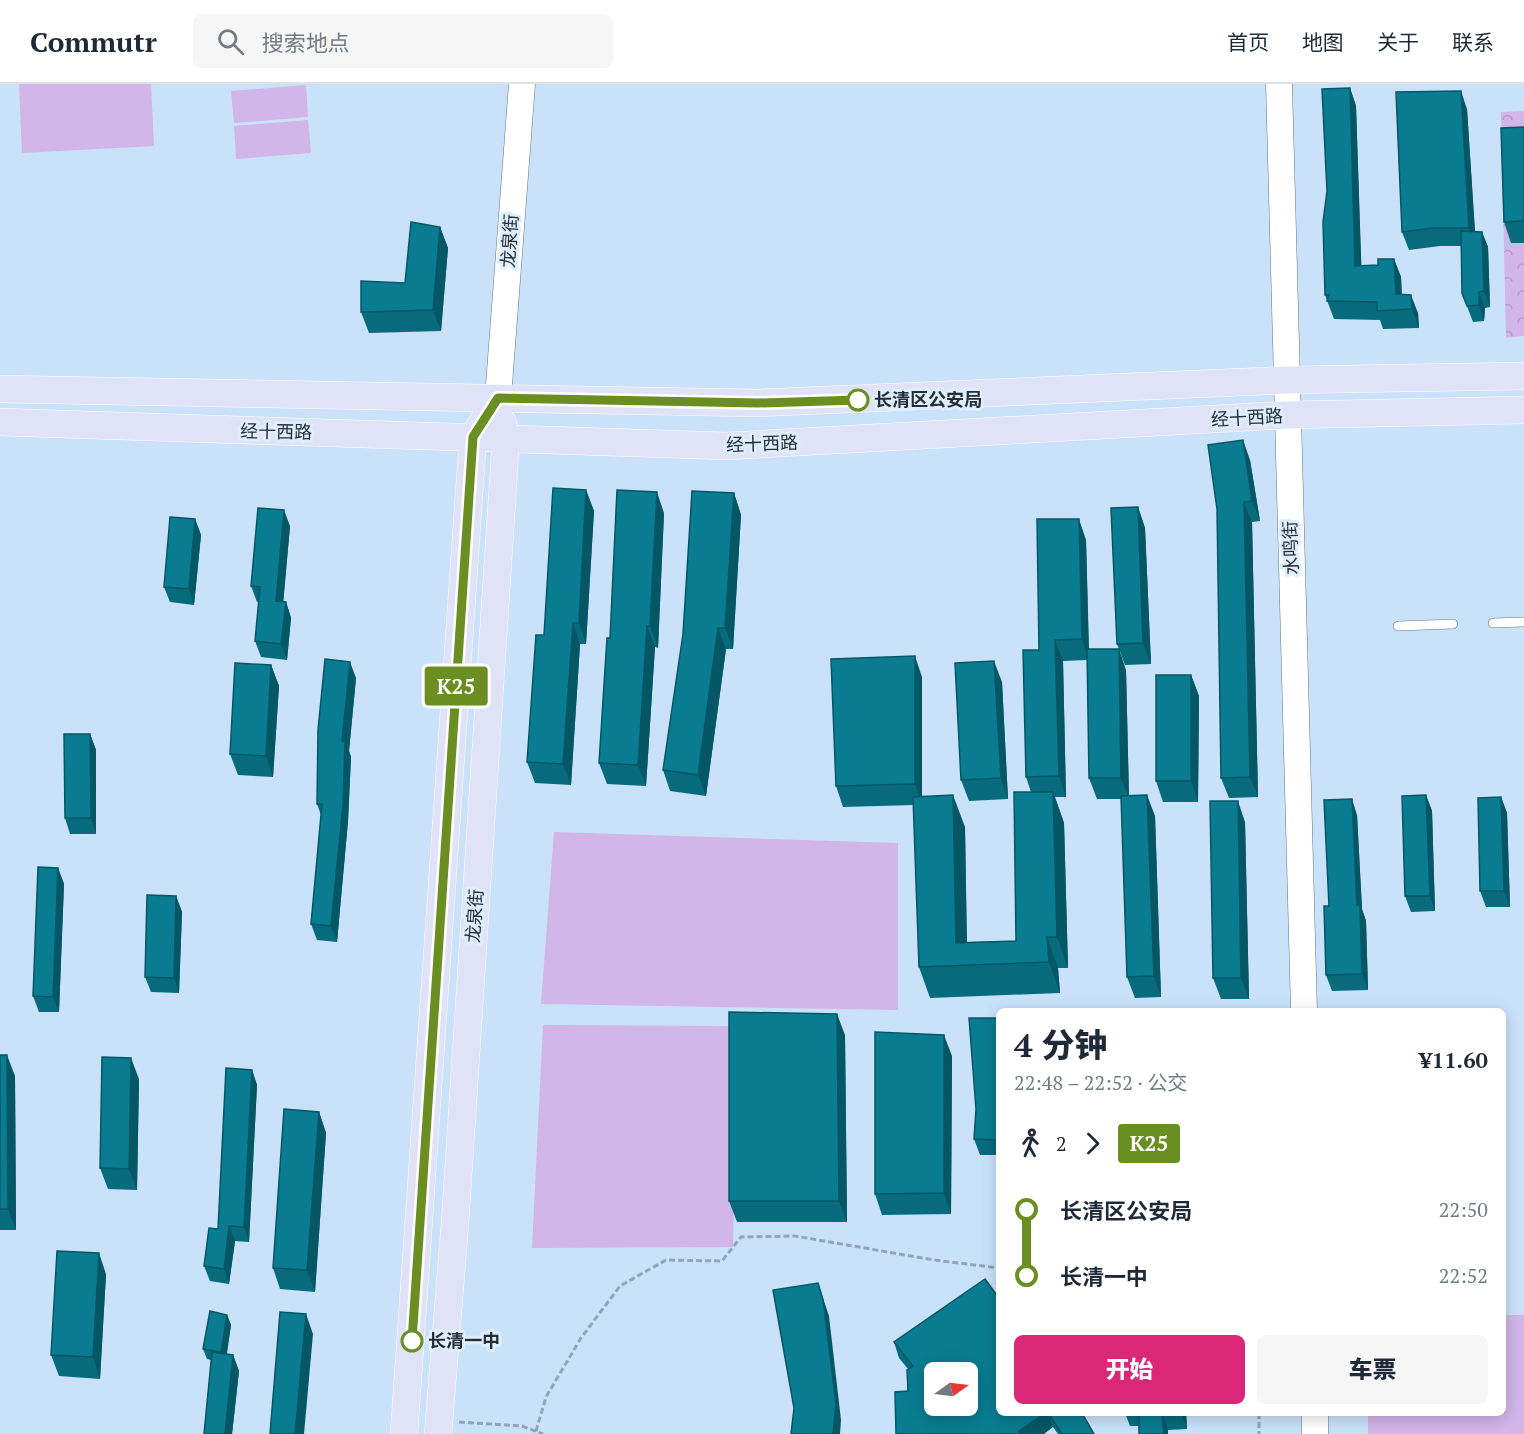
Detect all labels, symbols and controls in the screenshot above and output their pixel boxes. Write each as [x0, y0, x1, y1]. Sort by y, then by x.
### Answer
search box [193, 14, 613, 68]
text: Commutr [30, 23, 157, 60]
icon: search [214, 25, 247, 58]
text: 搜索地点 [262, 28, 350, 57]
text: 首页 [1227, 28, 1269, 56]
text: 地图 [1302, 28, 1344, 56]
text: 关于 [1377, 28, 1419, 56]
text: 联系 [1452, 28, 1494, 56]
street label: 龙泉街 [495, 213, 523, 269]
place label: 长清区公安局 [874, 387, 982, 411]
marker: 长清区公安局 [847, 389, 869, 411]
street label: 经十西路 [1210, 403, 1284, 431]
street label: 经十西路 [240, 418, 312, 444]
street label: 经十西路 [726, 430, 798, 456]
street label: 水鸣街 [1277, 521, 1303, 575]
line badge: K25 [422, 666, 490, 706]
text: K25 [437, 672, 475, 700]
street label: 龙泉街 [460, 888, 488, 944]
text: 4 分钟 [1014, 1023, 1108, 1066]
text: ¥11.60 [1419, 1045, 1488, 1074]
text: 22:48 – 22:52 · 公交 [1014, 1069, 1188, 1096]
icon: walk [1014, 1127, 1047, 1160]
icon: forward [1076, 1127, 1109, 1160]
text: K25 [1130, 1129, 1168, 1157]
text: 2 [1056, 1130, 1067, 1157]
text: 长清区公安局 [1060, 1196, 1192, 1225]
text: 22:50 [1439, 1196, 1488, 1223]
text: 长清一中 [1060, 1262, 1148, 1291]
text: 22:52 [1439, 1262, 1488, 1289]
place label: 长清一中 [428, 1328, 500, 1352]
marker: 长清一中 [401, 1330, 423, 1352]
button: 开始 [1014, 1335, 1245, 1404]
button: 车票 [1257, 1335, 1488, 1404]
north arrow [924, 1362, 978, 1416]
map controls [924, 1362, 978, 1416]

